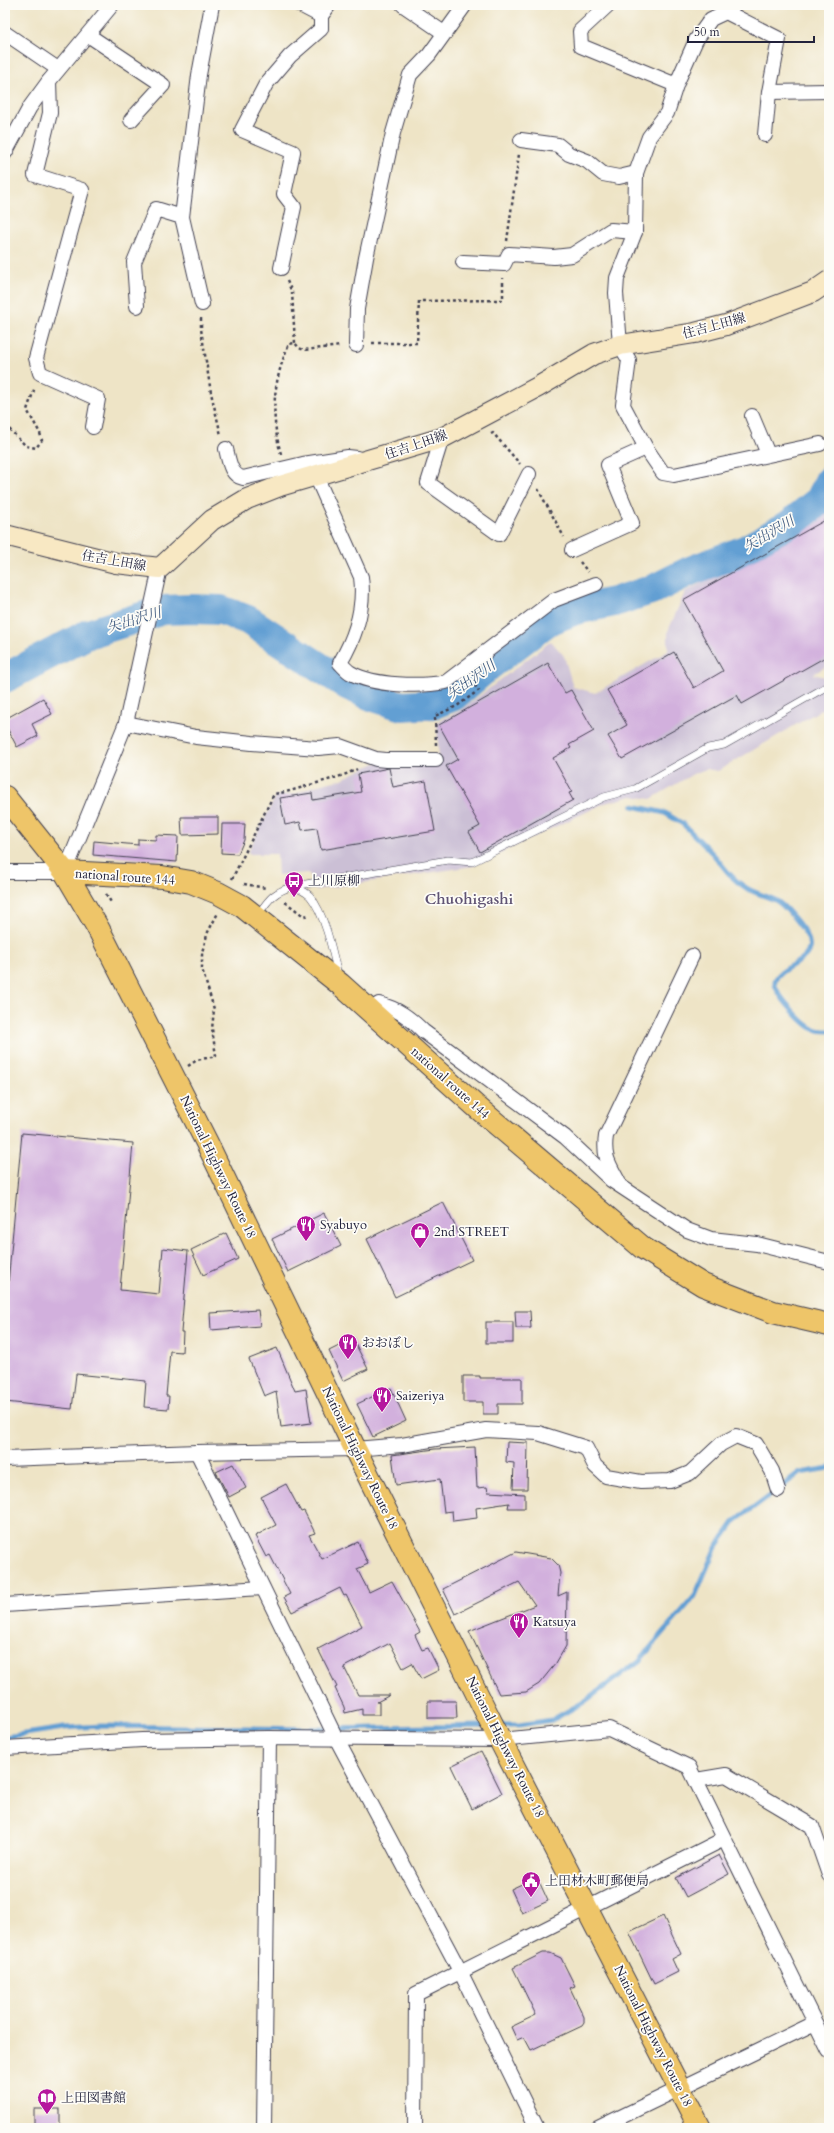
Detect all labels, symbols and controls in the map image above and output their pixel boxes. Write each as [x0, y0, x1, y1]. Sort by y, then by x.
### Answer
scale bar [688, 18, 814, 44]
text: 50 m [694, 24, 721, 40]
street label: 住吉上田線 [680, 309, 748, 343]
street label: 住吉上田線 [382, 426, 450, 464]
water label: 矢出沢川 [740, 510, 800, 557]
street label: 住吉上田線 [80, 546, 148, 576]
water label: 矢出沢川 [104, 602, 165, 637]
water label: 矢出沢川 [443, 655, 501, 704]
street label: national route 144 [75, 865, 176, 889]
bus stop icon: 上川原柳 [283, 870, 305, 898]
place label: 上川原柳 [308, 872, 360, 890]
district label: Chuohigashi [425, 889, 514, 909]
street label: national route 144 [407, 1043, 493, 1123]
street label: National Highway Route 18 [176, 1093, 260, 1241]
restaurant icon: Syabuyo [295, 1214, 317, 1242]
place label: Syabuyo [320, 1216, 367, 1234]
shop icon: 2nd STREET [409, 1221, 431, 1249]
place label: 2nd STREET [434, 1223, 510, 1241]
restaurant icon: おおぼし [337, 1332, 359, 1360]
place label: おおぼし [362, 1334, 414, 1352]
street label: National Highway Route 18 [318, 1384, 402, 1532]
restaurant icon: Saizeriya [371, 1385, 393, 1413]
place label: Saizeriya [396, 1387, 445, 1405]
restaurant icon: Katsuya [508, 1611, 530, 1639]
place label: Katsuya [533, 1613, 577, 1631]
street label: National Highway Route 18 [461, 1673, 549, 1821]
public building icon: 上田材木町郵便局 [520, 1870, 542, 1898]
place label: 上田材木町郵便局 [545, 1872, 649, 1890]
street label: National Highway Route 18 [609, 1962, 697, 2110]
library icon: 上田図書館 [36, 2087, 58, 2115]
place label: 上田図書館 [61, 2089, 126, 2107]

